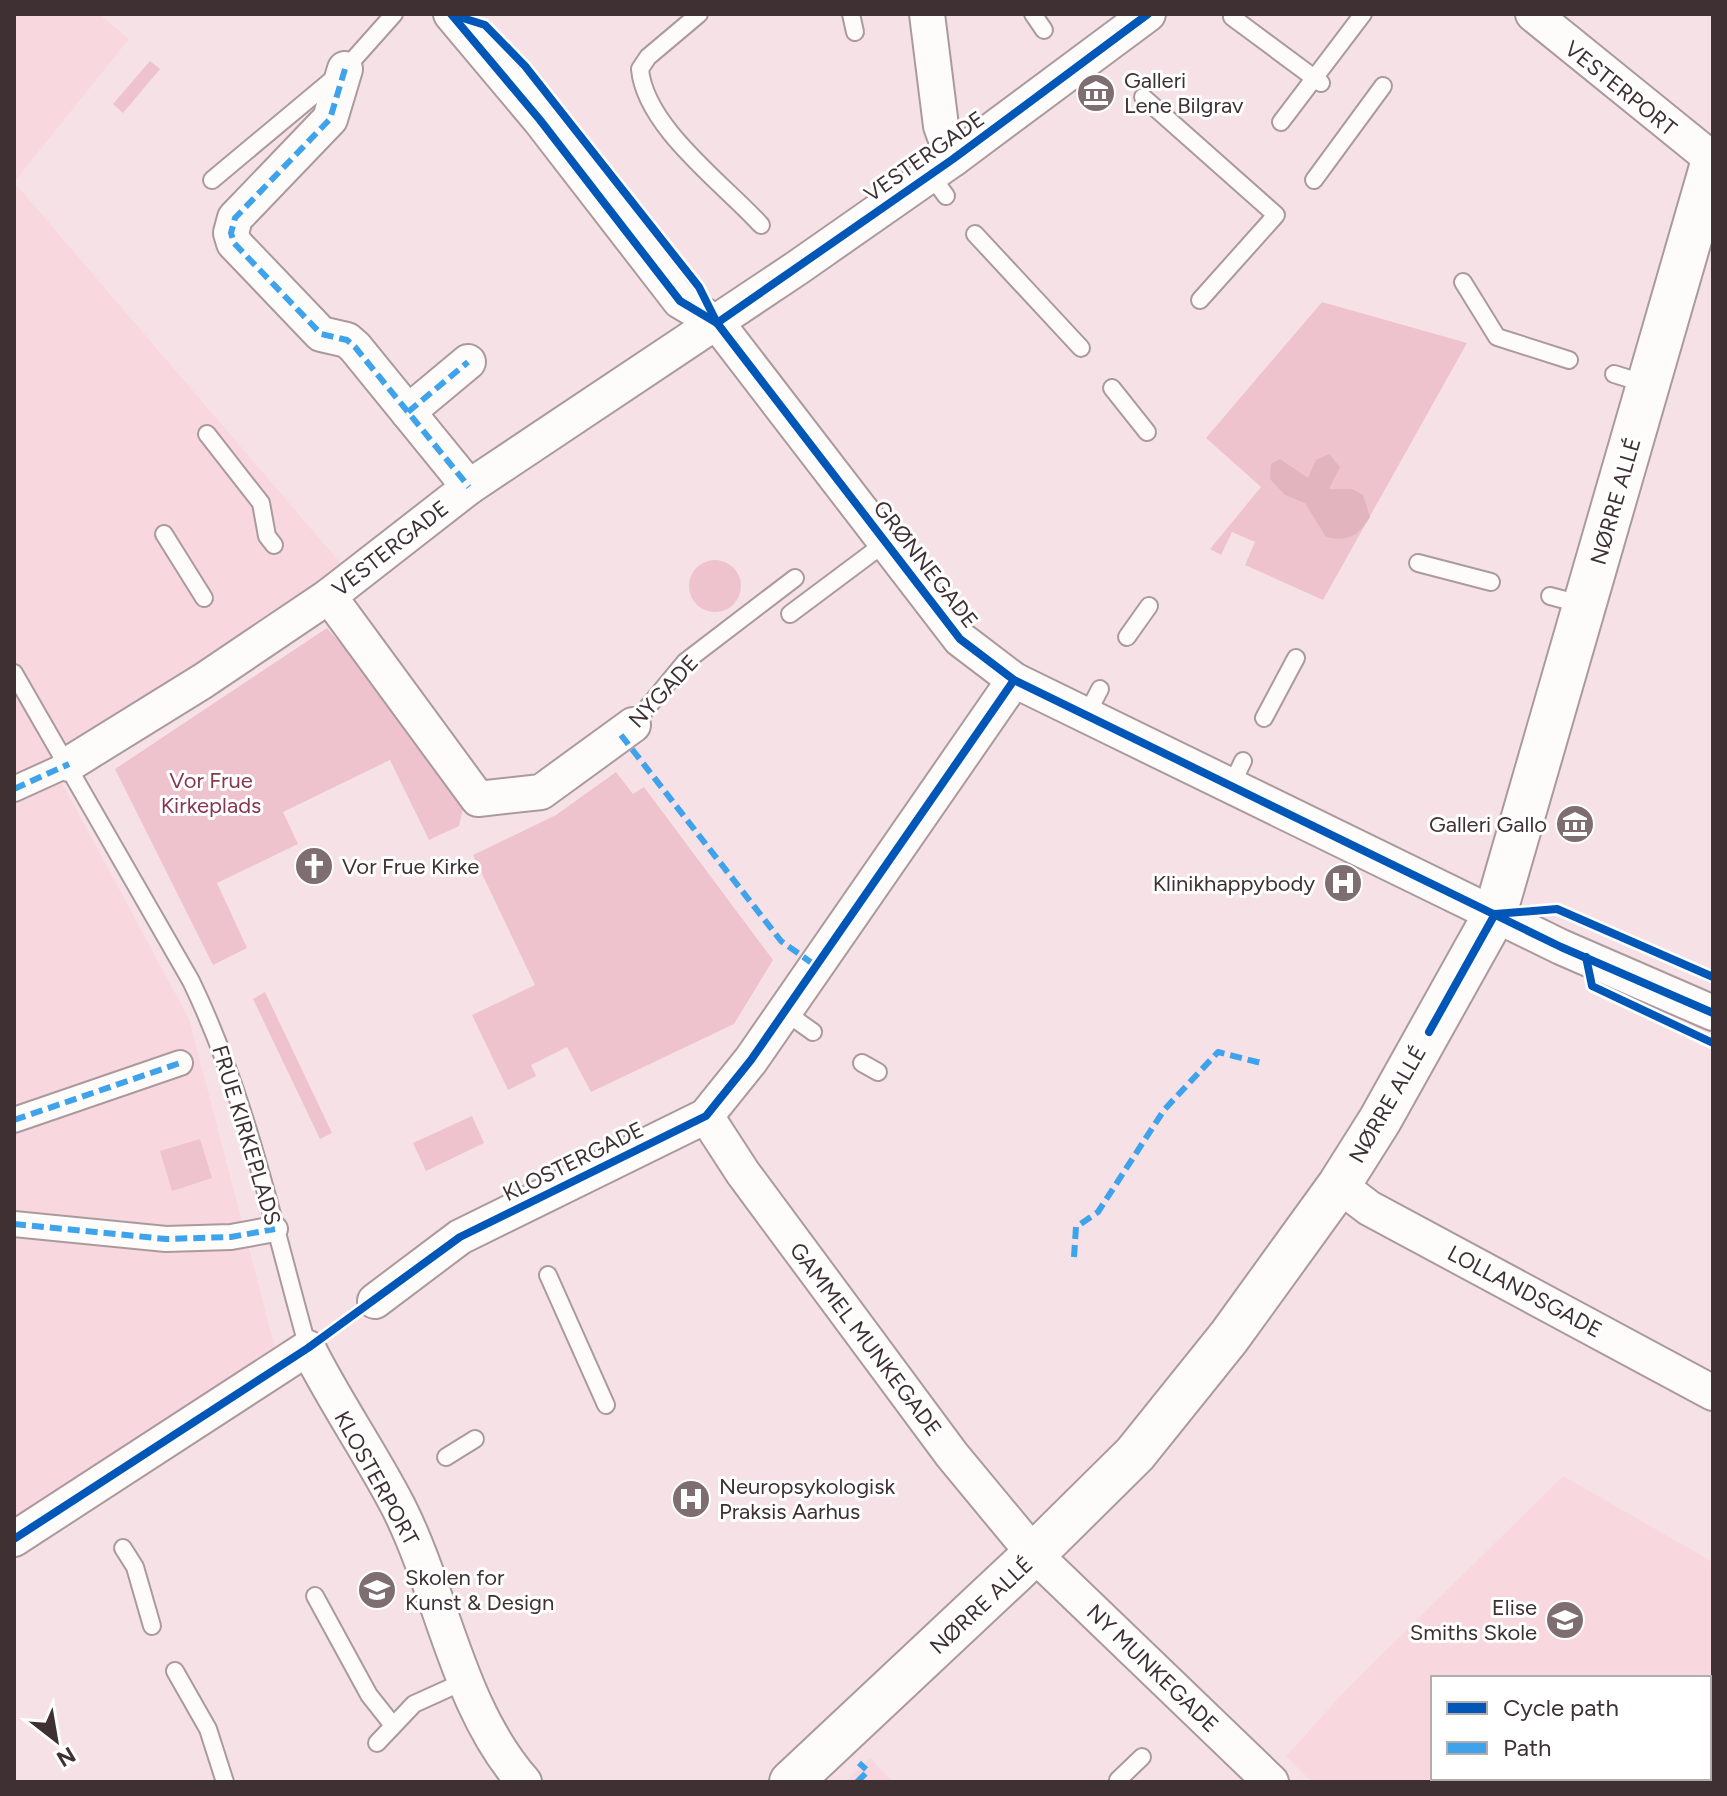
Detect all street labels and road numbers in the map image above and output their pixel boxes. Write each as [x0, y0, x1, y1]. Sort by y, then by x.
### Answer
street label: VESTERPORT [1559, 35, 1682, 142]
street label: VESTERGADE [859, 105, 990, 208]
street label: NØRRE ALLÉ [1584, 434, 1647, 568]
street label: VESTERGADE [327, 495, 454, 602]
street label: GRØNNEGADE [867, 495, 984, 633]
street label: NYGADE [623, 649, 704, 733]
street label: NØRRE ALLÉ [1343, 1041, 1432, 1168]
street label: FRUE KIRKEPLADS [206, 1042, 287, 1229]
street label: KLOSTERGADE [498, 1116, 648, 1207]
street label: GAMMEL MUNKEGADE [784, 1237, 947, 1442]
street label: LOLLANDSGADE [1443, 1239, 1607, 1344]
street label: KLOSTERPORT [328, 1406, 425, 1550]
street label: NØRRE ALLÉ [924, 1551, 1038, 1660]
street label: NY MUNKEGADE [1081, 1599, 1224, 1738]

